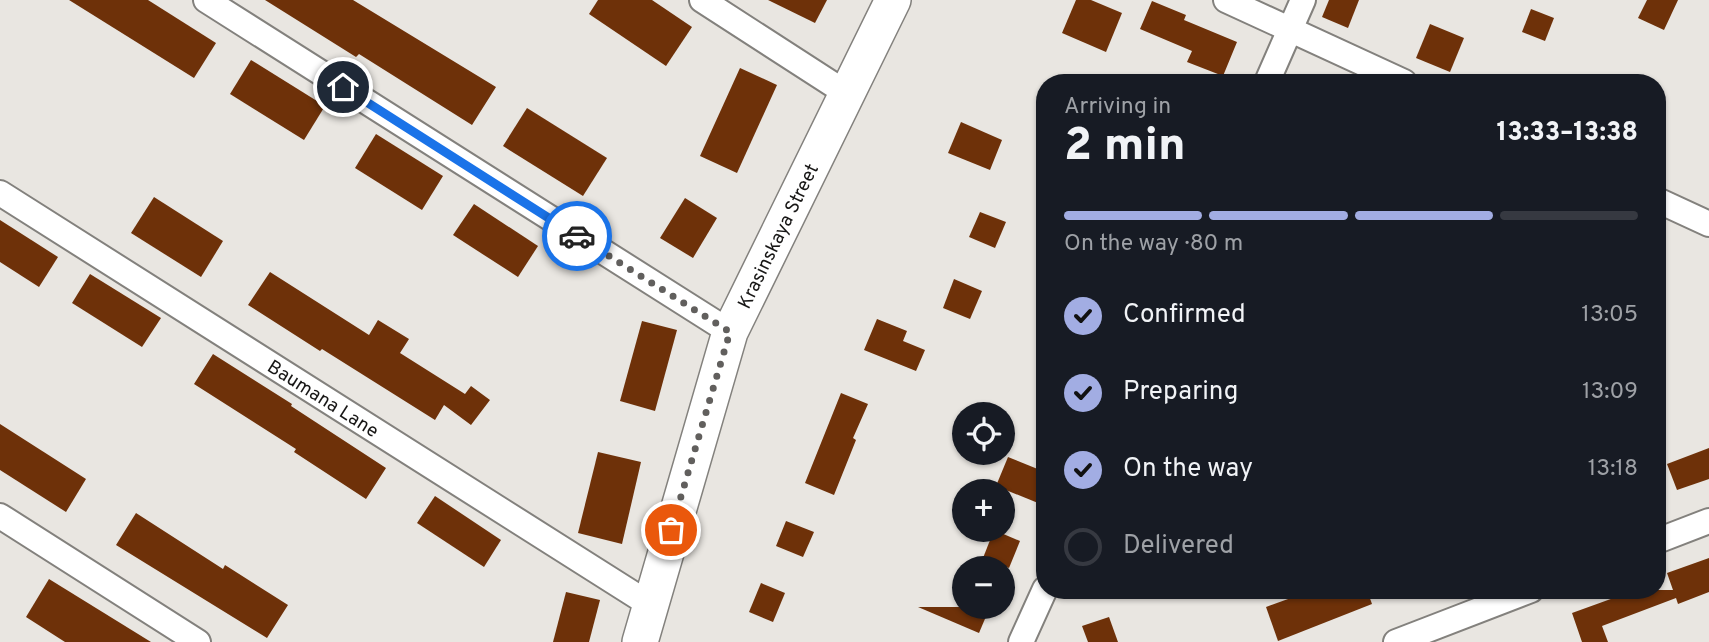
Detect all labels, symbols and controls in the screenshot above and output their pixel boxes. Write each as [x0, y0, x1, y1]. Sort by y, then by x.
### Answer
pin [313, 57, 373, 117]
icon: home [324, 68, 362, 106]
text: Arriving in [1064, 93, 1171, 122]
text: 13:33–13:38 [1497, 117, 1638, 150]
text: 2 min [1064, 118, 1186, 177]
street label: Krasinskaya Street [733, 160, 825, 313]
courier [542, 201, 612, 271]
icon: car [558, 217, 596, 255]
text: On the way · 80 m [1064, 230, 1243, 259]
icon: check [1064, 297, 1102, 335]
text: Confirmed [1123, 299, 1246, 332]
text: 13:05 [1581, 301, 1638, 330]
street label: Baumana Lane [262, 355, 383, 444]
icon: check [1064, 374, 1102, 412]
text: Preparing [1123, 376, 1238, 409]
text: 13:09 [1582, 378, 1638, 407]
map controls [952, 402, 1015, 619]
button: locate [952, 402, 1015, 465]
icon: check [1064, 451, 1102, 489]
text: On the way [1123, 453, 1253, 486]
text: 13:18 [1588, 455, 1638, 484]
button: + [952, 479, 1015, 542]
pin [641, 500, 701, 560]
icon: bag [652, 511, 690, 549]
text: Delivered [1123, 530, 1234, 563]
button: − [952, 556, 1015, 619]

